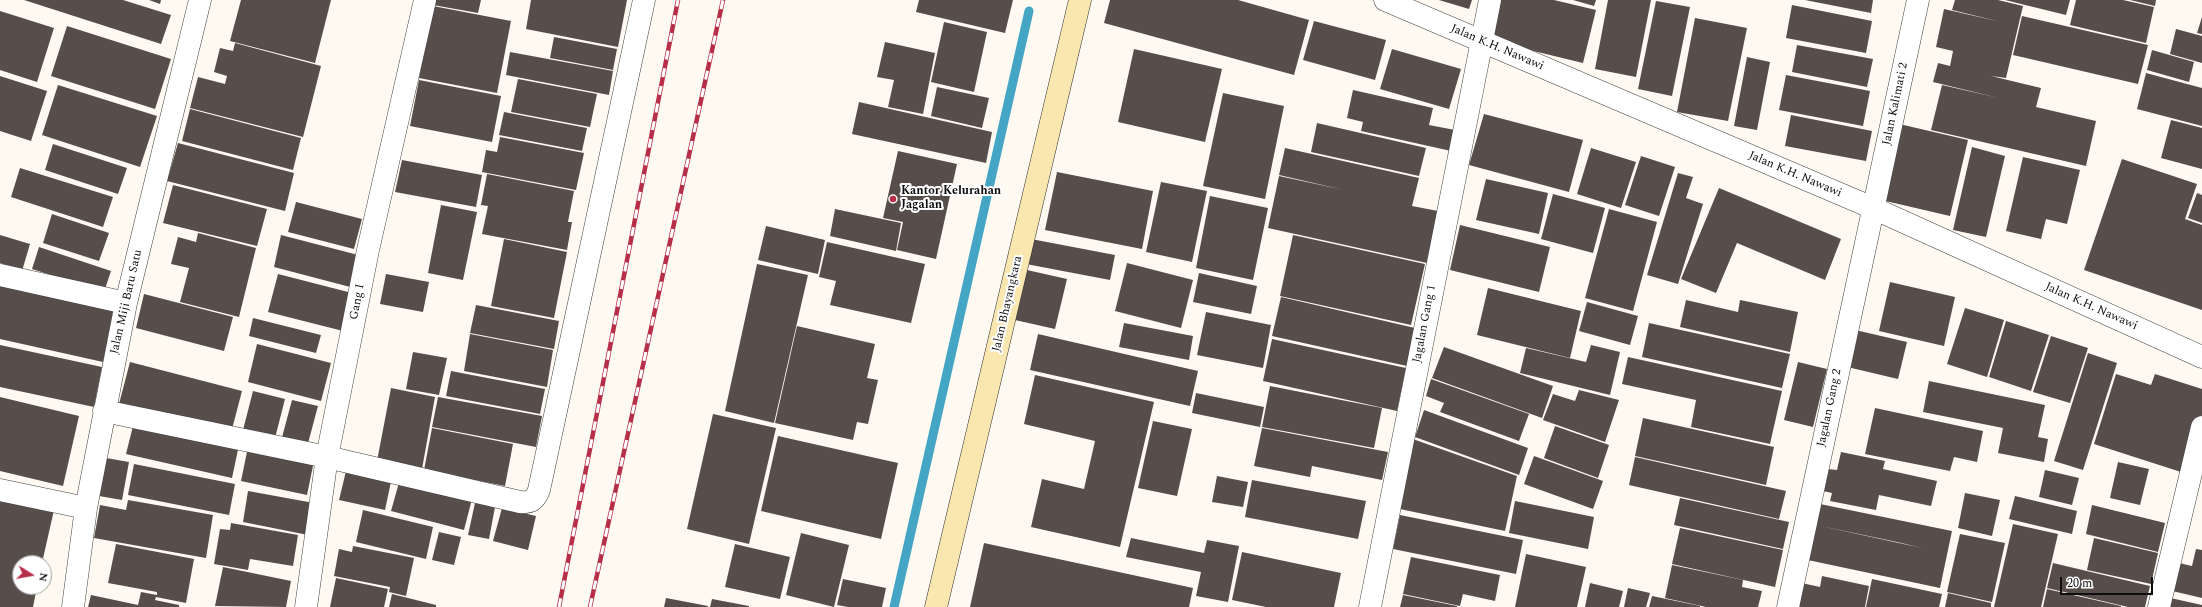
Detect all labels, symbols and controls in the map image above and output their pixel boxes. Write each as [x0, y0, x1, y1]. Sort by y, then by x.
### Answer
street label: Jalan K.H. Nawawi [1448, 22, 1546, 74]
street label: Jalan Kalimati 2 [1880, 61, 1912, 147]
street label: Jalan K.H. Nawawi [1746, 149, 1844, 201]
place label: Kantor Kelurahan Jagalan [901, 185, 1001, 213]
marker: Kantor Kelurahan Jagalan [888, 194, 898, 204]
street label: Jalan Miji Baru Satu [108, 248, 146, 356]
street label: Jalan Bhayangkara [990, 255, 1026, 353]
street label: Jalan K.H. Nawawi [2042, 280, 2140, 334]
street label: Gang I [347, 283, 369, 321]
street label: Jagalan Gang 1 [1410, 284, 1440, 364]
street label: Jagalan Gang 2 [1815, 368, 1845, 448]
north arrow [12, 555, 52, 595]
scale bar [2062, 569, 2155, 595]
text: N [34, 571, 52, 583]
text: 20 m [2067, 574, 2092, 593]

